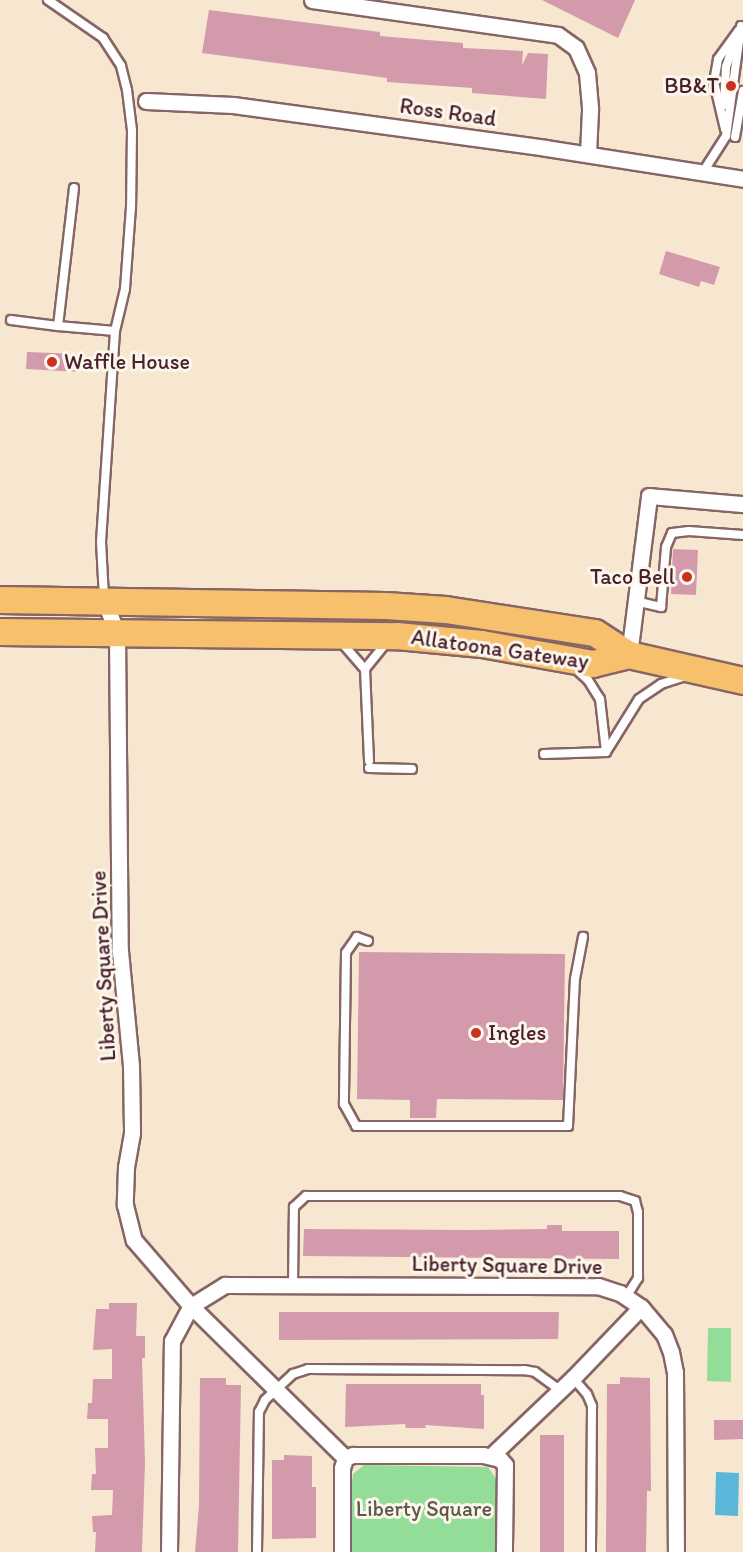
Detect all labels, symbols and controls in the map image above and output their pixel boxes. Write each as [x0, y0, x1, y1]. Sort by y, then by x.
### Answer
place label: BB&T [664, 73, 719, 99]
marker: BB&T [724, 79, 738, 93]
street label: Ross Road [398, 92, 498, 132]
place label: Waffle House [64, 349, 190, 375]
marker: Waffle House [45, 355, 59, 369]
place label: Taco Bell [590, 564, 675, 590]
marker: Taco Bell [680, 570, 694, 584]
street label: Allatoona Gateway [409, 623, 591, 675]
street label: Liberty Square Drive [85, 870, 121, 1062]
place label: Ingles [488, 1020, 546, 1046]
marker: Ingles [469, 1026, 483, 1040]
street label: Liberty Square Drive [412, 1250, 602, 1280]
park label: Liberty Square [356, 1496, 492, 1522]

